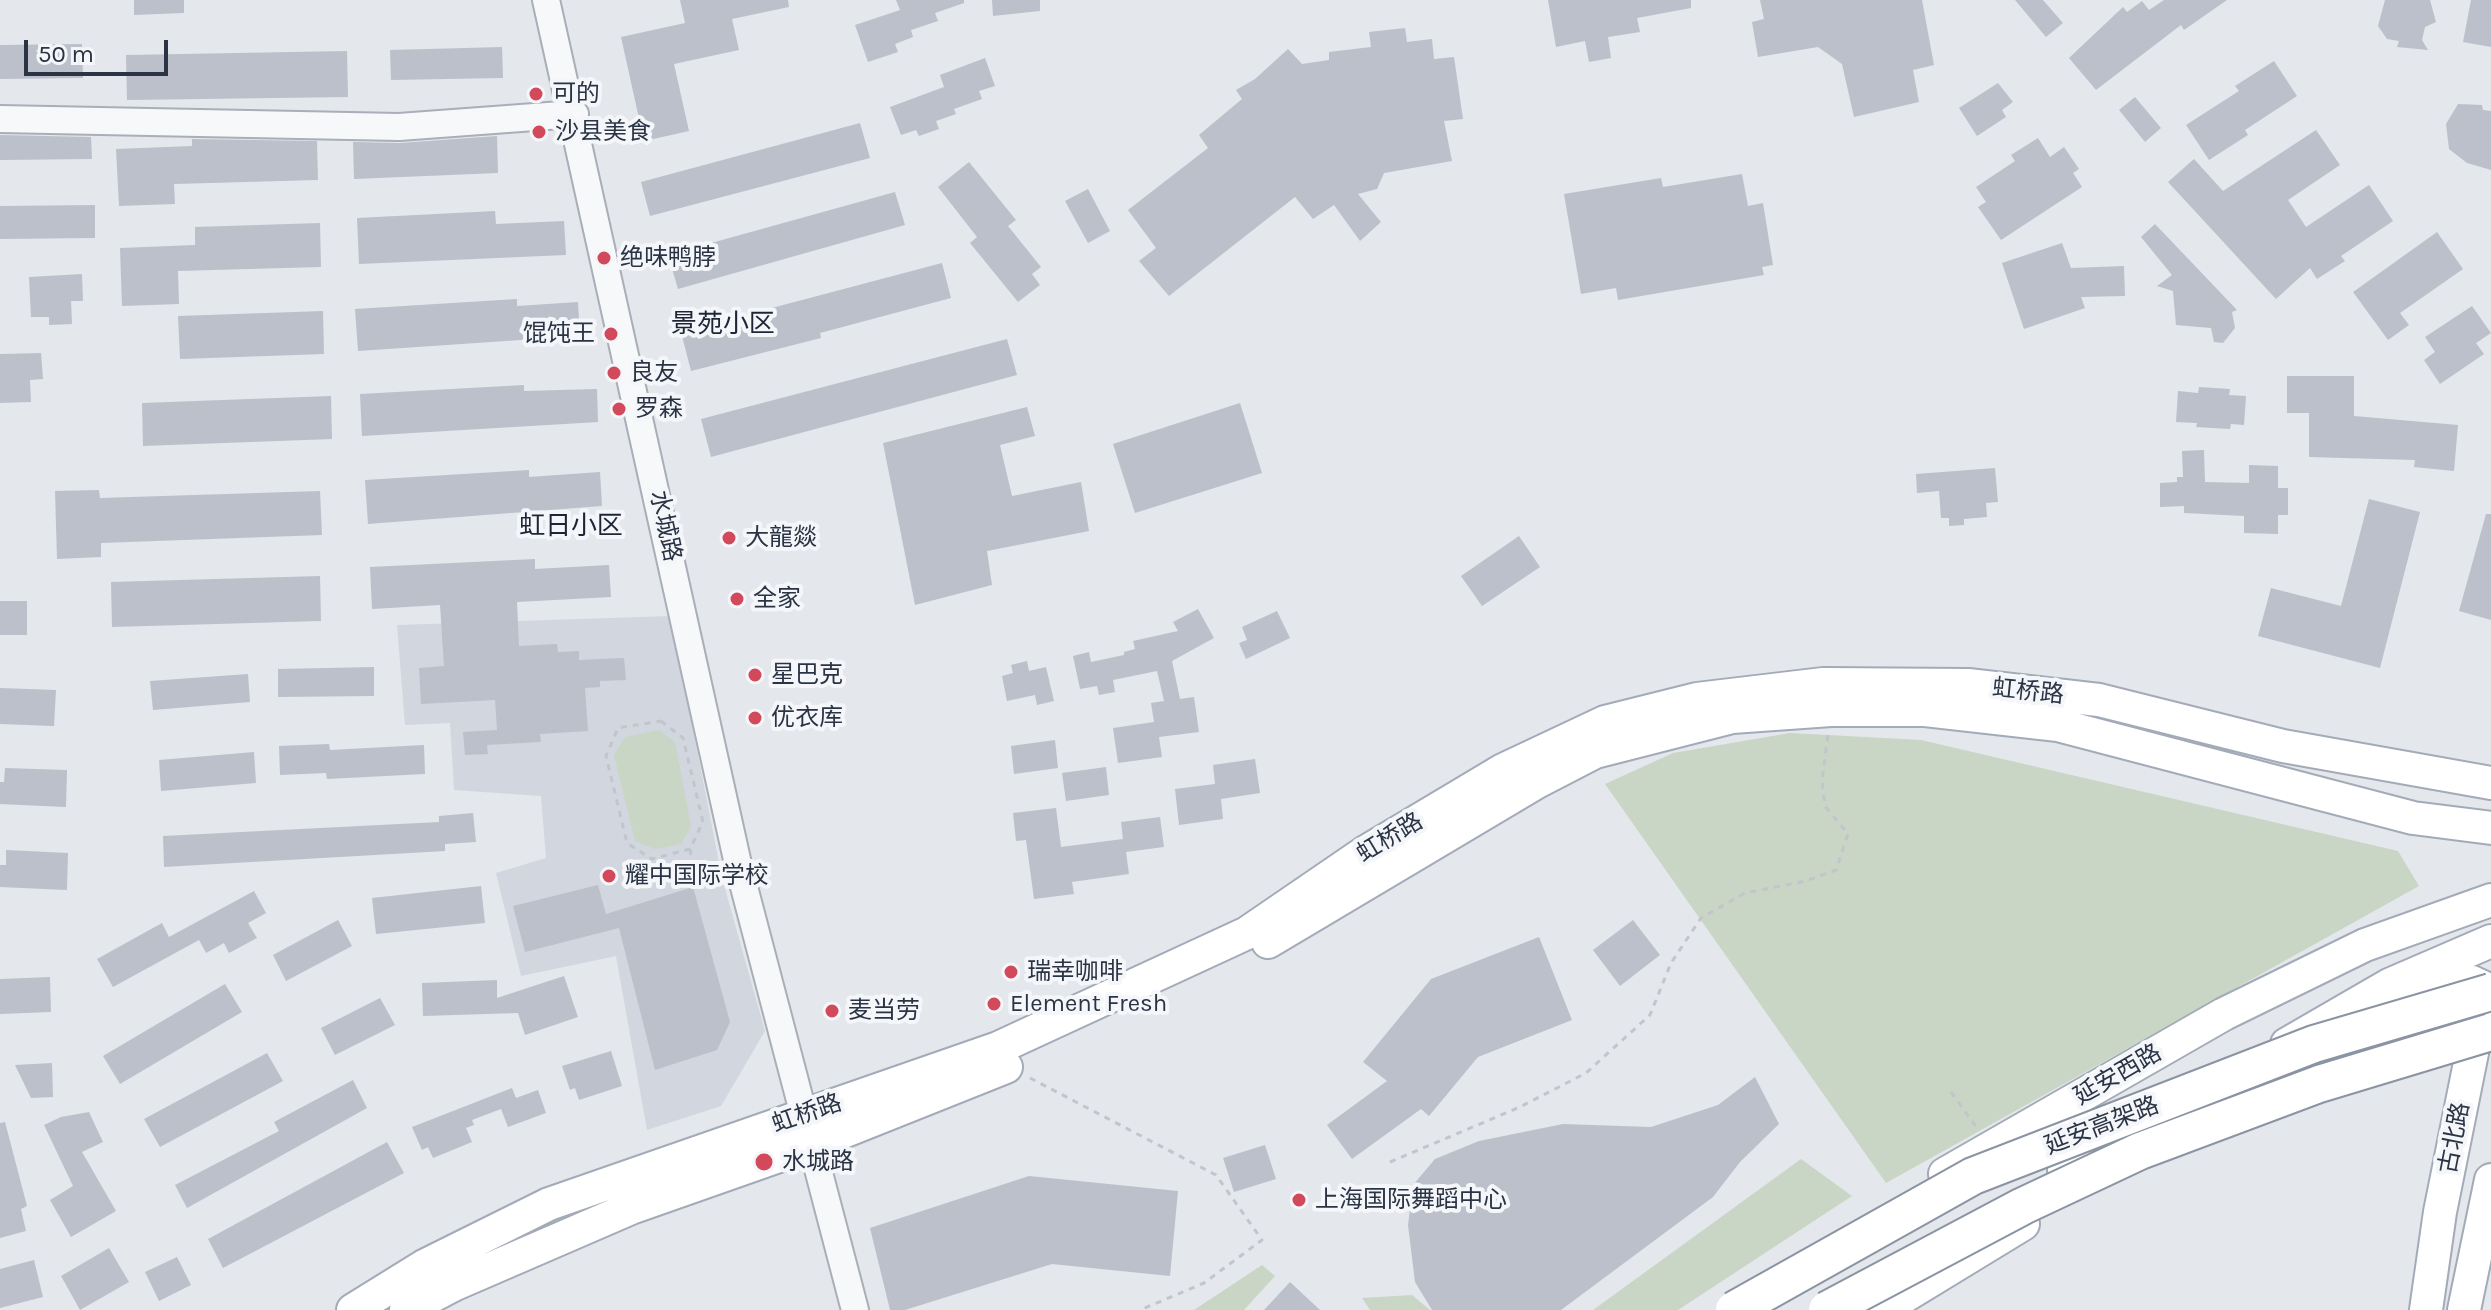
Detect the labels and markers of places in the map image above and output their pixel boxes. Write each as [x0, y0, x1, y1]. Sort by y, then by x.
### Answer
place label: 可的 [552, 80, 600, 108]
marker: 可的 [527, 85, 545, 103]
place label: 沙县美食 [555, 118, 651, 146]
marker: 沙县美食 [530, 123, 548, 141]
place label: 绝味鸭脖 [620, 244, 716, 272]
marker: 绝味鸭脖 [595, 249, 613, 267]
place label: 馄饨王 [523, 320, 595, 348]
marker: 馄饨王 [602, 325, 620, 343]
place label: 良友 [630, 359, 678, 387]
marker: 良友 [605, 364, 623, 382]
place label: 罗森 [635, 395, 683, 423]
marker: 罗森 [610, 400, 628, 418]
place label: 大龍燚 [745, 524, 817, 552]
marker: 大龍燚 [720, 529, 738, 547]
place label: 全家 [753, 585, 801, 613]
marker: 全家 [728, 590, 746, 608]
place label: 星巴克 [771, 661, 843, 689]
marker: 星巴克 [746, 666, 764, 684]
place label: 优衣库 [771, 704, 843, 732]
marker: 优衣库 [746, 709, 764, 727]
place label: 耀中国际学校 [625, 862, 769, 890]
marker: 耀中国际学校 [600, 867, 618, 885]
place label: 瑞幸咖啡 [1027, 958, 1123, 986]
marker: 瑞幸咖啡 [1002, 963, 1020, 981]
place label: Element Fresh [1010, 990, 1167, 1018]
marker: Element Fresh [985, 995, 1003, 1013]
place label: 麦当劳 [848, 997, 920, 1025]
marker: 麦当劳 [823, 1002, 841, 1020]
place label: 水城路 [782, 1148, 854, 1176]
marker: 水城路 [753, 1151, 775, 1173]
place label: 上海国际舞蹈中心 [1315, 1186, 1507, 1214]
marker: 上海国际舞蹈中心 [1290, 1191, 1308, 1209]

